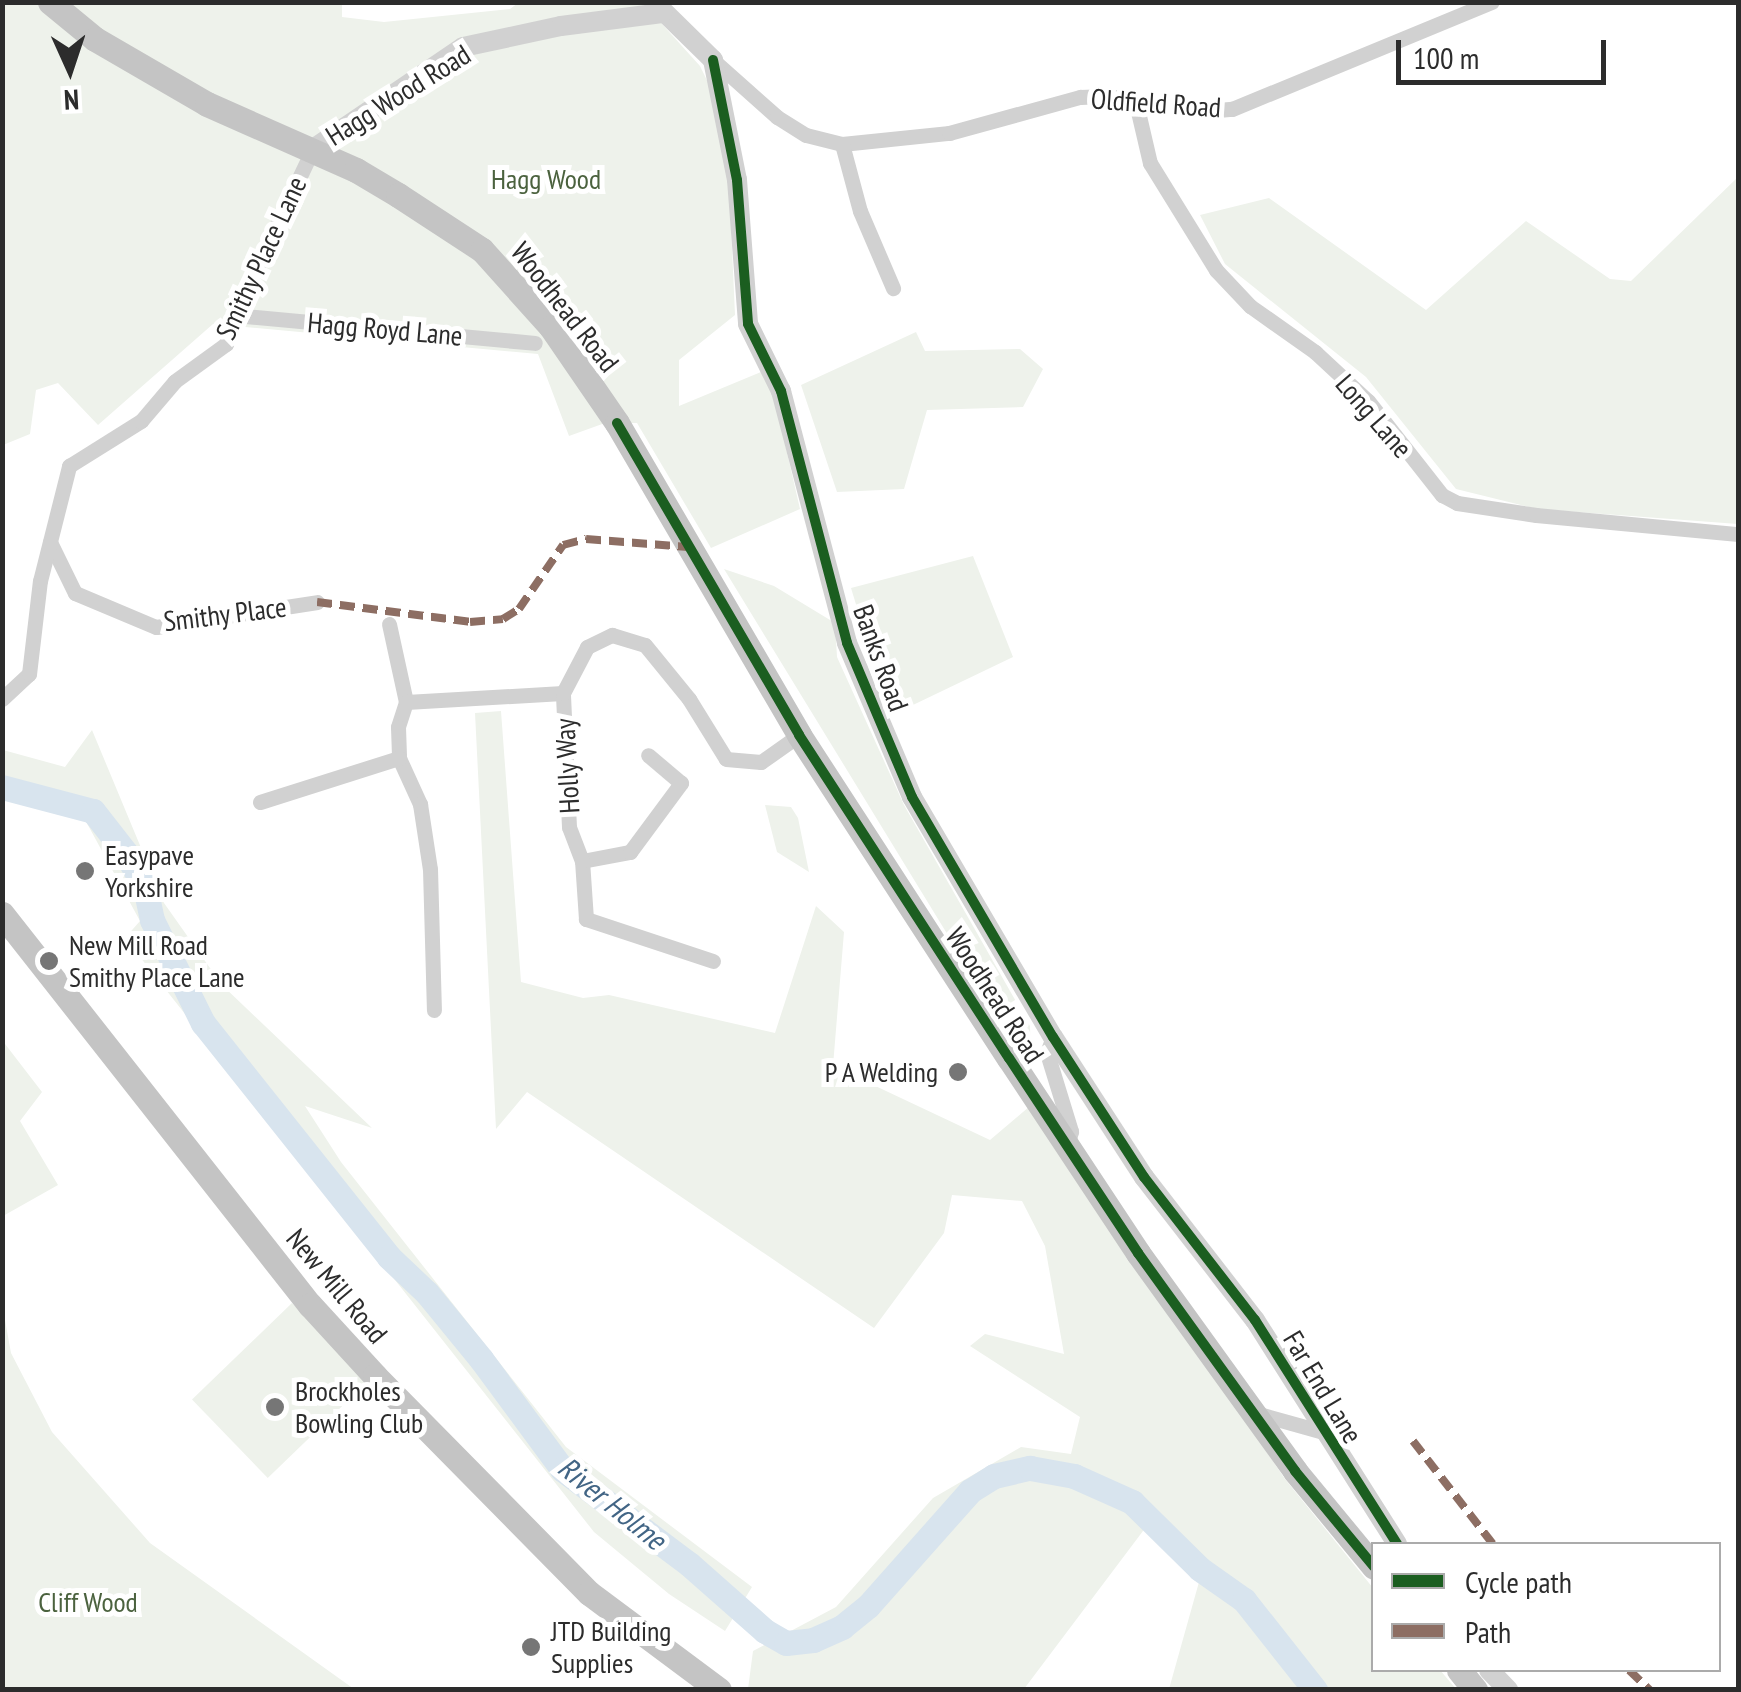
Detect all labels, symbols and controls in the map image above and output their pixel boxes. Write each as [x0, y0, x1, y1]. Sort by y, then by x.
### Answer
north arrow [20, 20, 120, 120]
scale bar [1401, 20, 1611, 82]
street label: Hagg Wood Road [319, 37, 477, 153]
text: 100 m [1413, 38, 1479, 77]
text: N [63, 82, 80, 119]
street label: Oldfield Road [1090, 82, 1222, 124]
park label: Hagg Wood [491, 162, 601, 196]
street label: Smithy Place Lane [208, 171, 314, 345]
street label: Woodhead Road [504, 236, 626, 378]
street label: Hagg Royd Lane [306, 305, 464, 353]
street label: Long Lane [1329, 368, 1419, 464]
street label: Smithy Place [161, 590, 289, 638]
street label: Banks Road [846, 600, 916, 716]
street label: Holly Way [548, 717, 586, 815]
place label: Easypave Yorkshire [105, 838, 194, 904]
marker: Easypave Yorkshire [74, 860, 96, 882]
street label: Woodhead Road [939, 921, 1051, 1069]
place label: New Mill Road Smithy Place Lane [69, 928, 245, 994]
marker: New Mill Road Smithy Place Lane [38, 950, 60, 972]
place label: P A Welding [822, 1055, 938, 1089]
marker: P A Welding [947, 1061, 969, 1083]
street label: New Mill Road [279, 1222, 395, 1350]
street label: Far End Lane [1276, 1325, 1370, 1449]
place label: Brockholes Bowling Club [295, 1374, 423, 1440]
marker: Brockholes Bowling Club [264, 1396, 286, 1418]
water label: River Holme [551, 1449, 673, 1557]
legend [1371, 1542, 1721, 1672]
text: Cycle path [1465, 1562, 1572, 1601]
park label: Cliff Wood [38, 1585, 138, 1619]
text: Path [1465, 1612, 1511, 1651]
place label: JTD Building Supplies [551, 1614, 671, 1680]
marker: JTD Building Supplies [520, 1636, 542, 1658]

